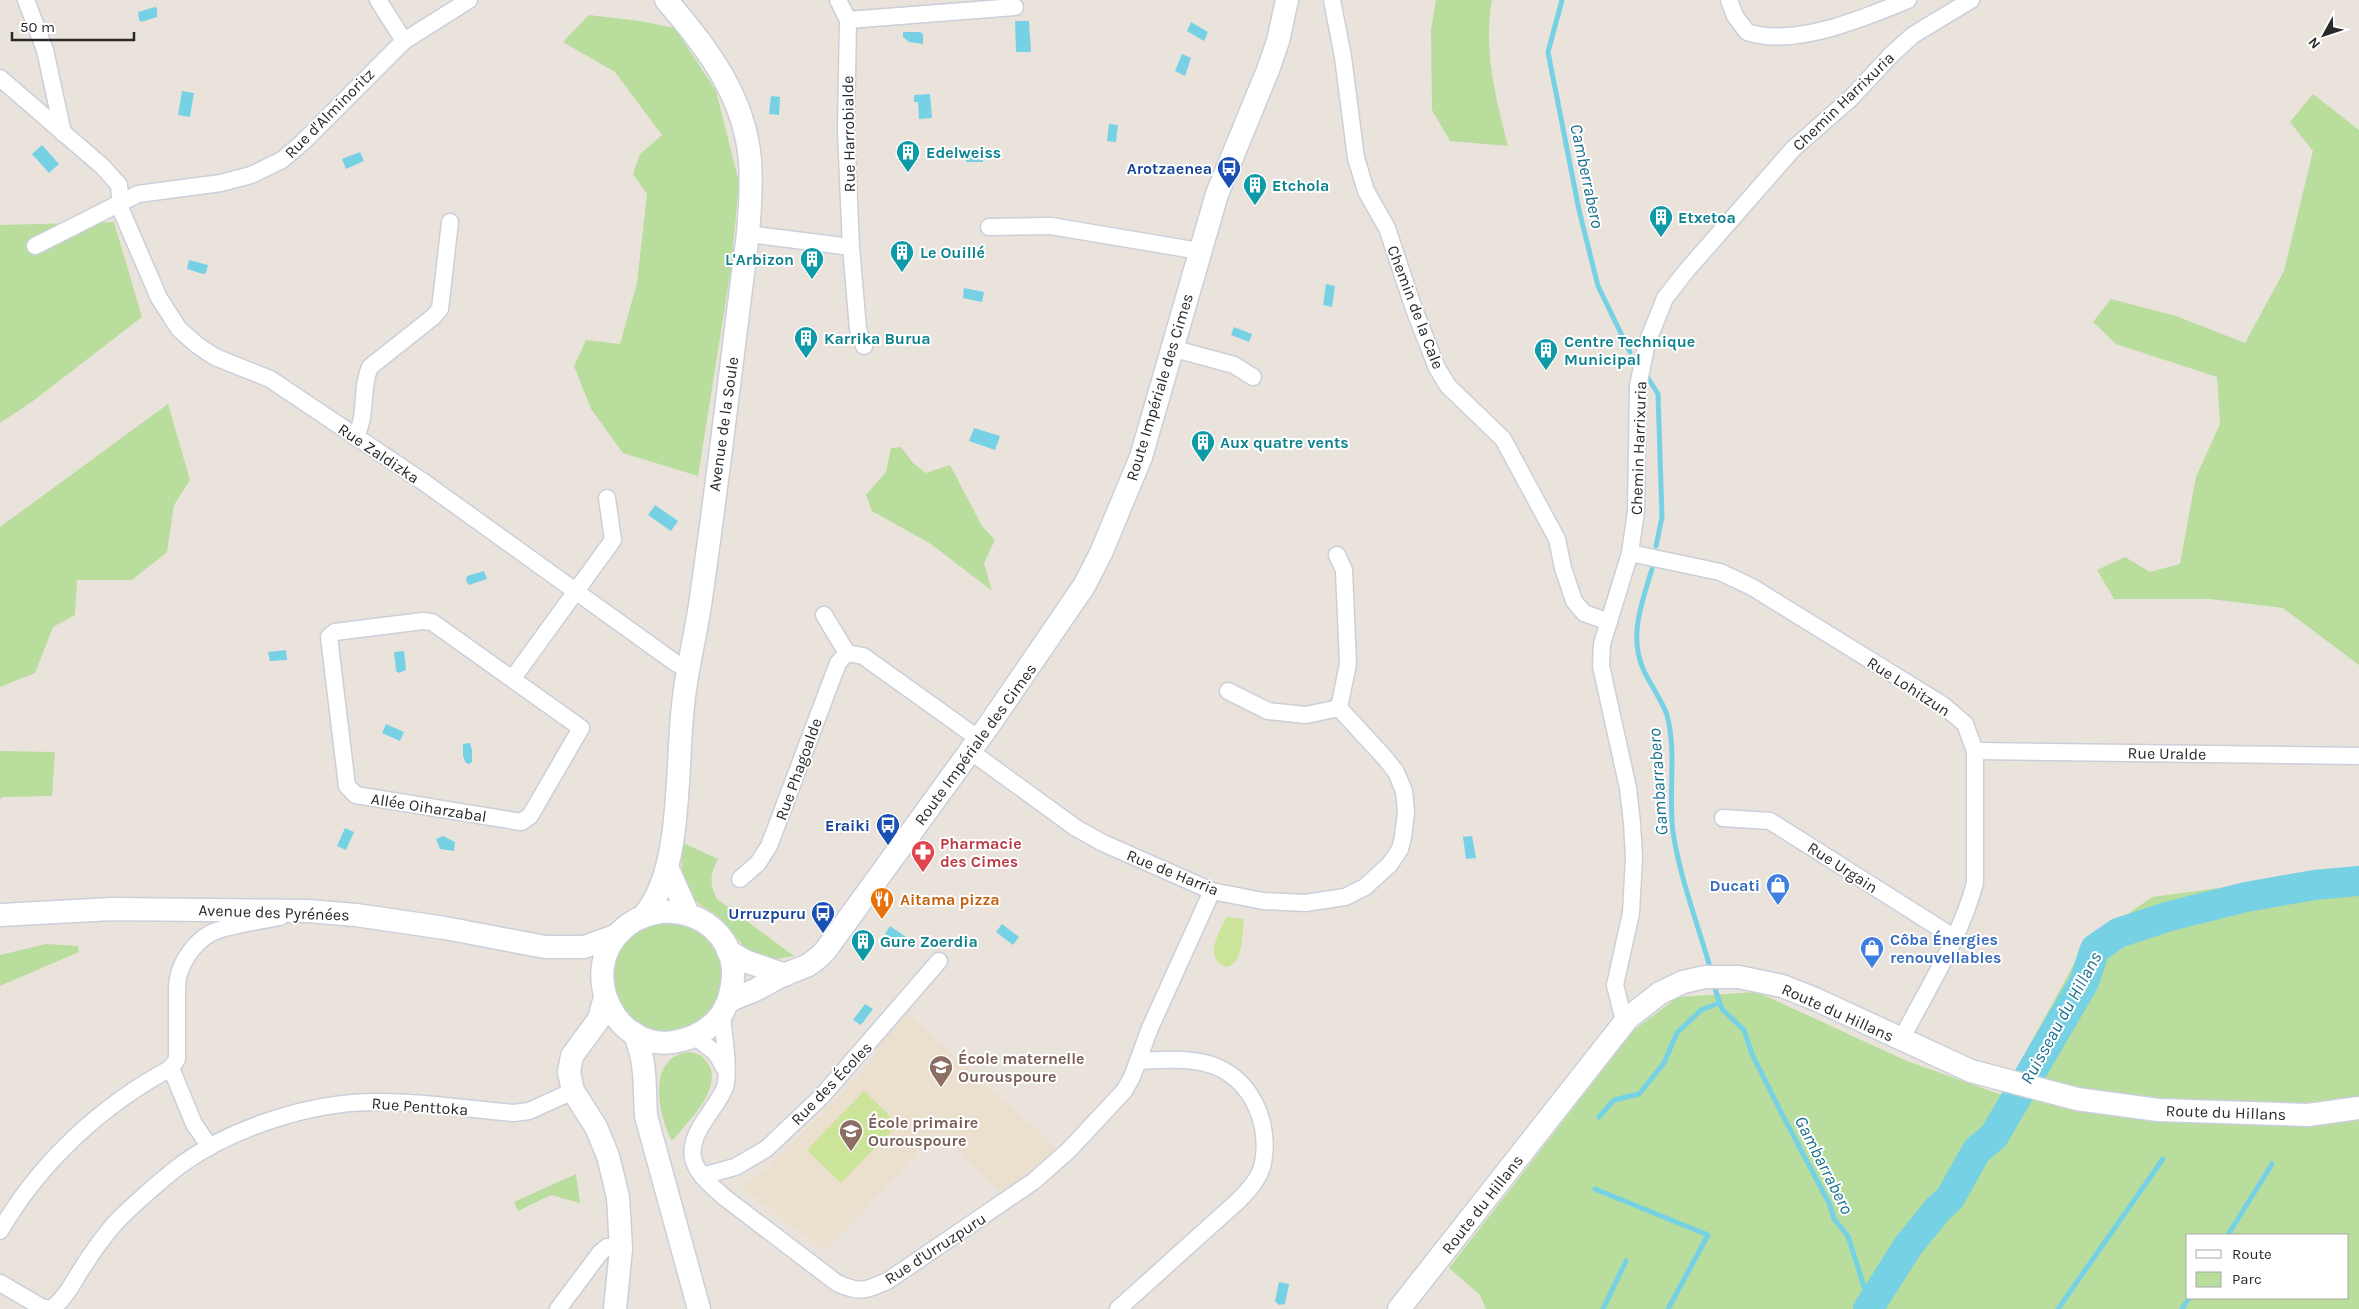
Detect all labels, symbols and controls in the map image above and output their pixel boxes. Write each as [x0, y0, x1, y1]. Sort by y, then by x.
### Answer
scale bar [12, 10, 135, 42]
north arrow [2299, 10, 2349, 60]
text: 50 m [20, 18, 55, 36]
text: N [2305, 34, 2324, 52]
street label: Chemin Harrixuria [1789, 48, 1898, 155]
street label: Rue d'Alminoritz [281, 65, 378, 162]
street label: Rue Harrobialde [838, 76, 859, 192]
water label: Camberrabero [1565, 122, 1609, 230]
building icon: Edelweiss [895, 139, 921, 173]
place label: Edelweiss [926, 143, 1001, 162]
bus stop icon: Arotzaenea [1216, 155, 1242, 189]
place label: Arotzaenea [1127, 159, 1212, 178]
building icon: Etchola [1242, 172, 1268, 206]
place label: Etchola [1272, 176, 1329, 195]
building icon: Etxetoa [1648, 204, 1674, 238]
place label: Etxetoa [1678, 208, 1736, 227]
building icon: Le Ouillé [889, 239, 915, 273]
place label: Le Ouillé [920, 243, 985, 262]
street label: Chemin de la Cale [1383, 243, 1448, 372]
building icon: L'Arbizon [799, 246, 825, 280]
place label: L'Arbizon [725, 250, 794, 269]
street label: Route Impériale des Cimes [1122, 291, 1197, 483]
building icon: Karrika Burua [793, 325, 819, 359]
place label: Karrika Burua [824, 329, 931, 348]
place label: Centre Technique Municipal [1564, 332, 1695, 369]
building icon: Centre Technique Municipal [1533, 337, 1559, 371]
street label: Avenue de la Soule [705, 355, 742, 493]
street label: Chemin Harrixuria [1627, 381, 1650, 515]
street label: Rue Zaldizka [334, 419, 423, 488]
building icon: Aux quatre vents [1190, 429, 1216, 463]
place label: Aux quatre vents [1220, 433, 1349, 452]
street label: Rue Lohitzun [1864, 653, 1954, 720]
street label: Route Impériale des Cimes [910, 660, 1040, 829]
street label: Rue Phagoalde [771, 715, 826, 823]
water label: Gambarrabero [1643, 727, 1673, 836]
street label: Rue Uralde [2127, 743, 2207, 764]
street label: Allée Oiharzabal [370, 789, 488, 826]
bus stop icon: Eraiki [875, 812, 901, 846]
place label: Eraiki [825, 816, 870, 835]
place label: Pharmacie des Cimes [940, 834, 1022, 871]
street label: Rue Urgain [1804, 838, 1881, 897]
pharmacy icon: Pharmacie des Cimes [910, 839, 936, 873]
street label: Rue de Harria [1124, 845, 1222, 900]
shop icon: Ducati [1765, 872, 1791, 906]
place label: Ducati [1710, 876, 1760, 895]
restaurant icon: Aitama pizza [869, 886, 895, 920]
place label: Aitama pizza [900, 890, 1000, 909]
street label: Avenue des Pyrénées [198, 900, 350, 925]
bus stop icon: Urruzpuru [810, 900, 836, 934]
place label: Urruzpuru [728, 904, 806, 923]
building icon: Gure Zoerdia [850, 928, 876, 962]
place label: Côba Énergies renouvellables [1890, 930, 2001, 967]
place label: Gure Zoerdia [880, 932, 978, 951]
shop icon: Côba Énergies renouvellables [1859, 935, 1885, 969]
water label: Ruisseau du Hillans [2015, 948, 2107, 1088]
street label: Route du Hillans [1779, 979, 1897, 1046]
street label: Rue des Écoles [787, 1038, 876, 1129]
place label: École maternelle Ourouspoure [958, 1049, 1085, 1086]
school or university icon: École maternelle Ourouspoure [928, 1054, 954, 1088]
street label: Rue Penttoka [371, 1094, 469, 1119]
street label: Route du Hillans [2165, 1101, 2287, 1124]
water label: Gambarrabero [1790, 1112, 1858, 1218]
place label: École primaire Ourouspoure [868, 1113, 978, 1150]
school or university icon: École primaire Ourouspoure [838, 1118, 864, 1152]
street label: Route du Hillans [1438, 1151, 1527, 1258]
street label: Rue d'Urruzpuru [881, 1209, 989, 1288]
legend [2186, 1234, 2349, 1299]
text: Route [2232, 1245, 2272, 1263]
text: Parc [2232, 1270, 2262, 1288]

